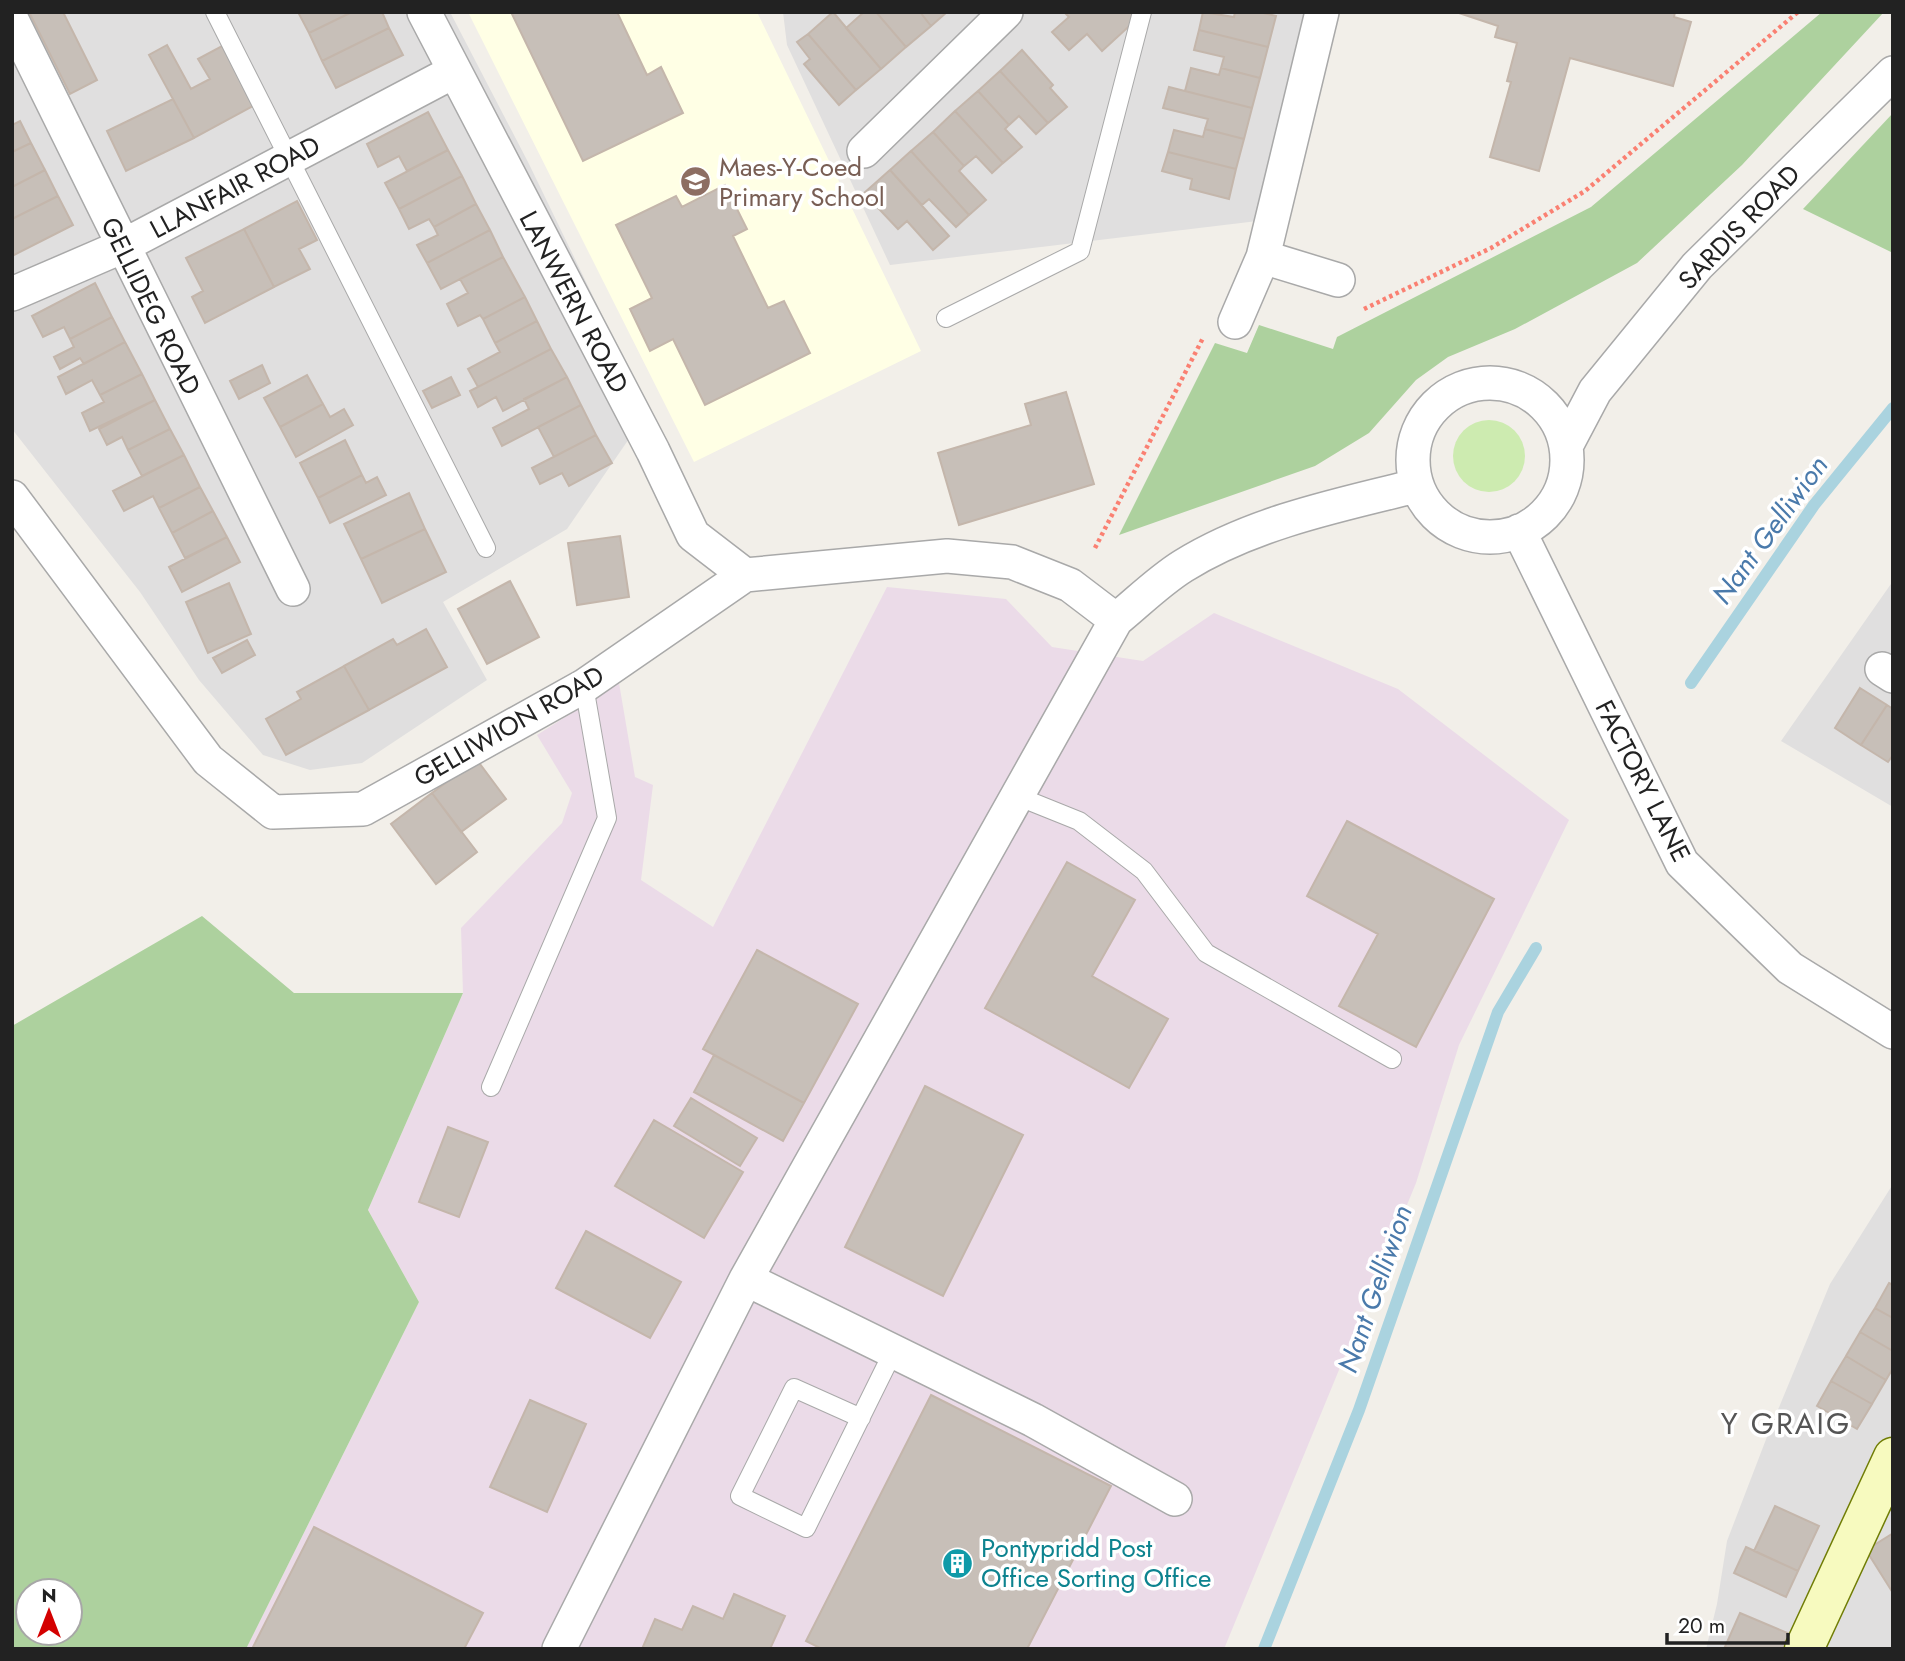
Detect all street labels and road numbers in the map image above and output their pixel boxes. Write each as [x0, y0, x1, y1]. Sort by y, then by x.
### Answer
street label: LLANFAIR ROAD [143, 126, 327, 248]
street label: SARDIS ROAD [1669, 156, 1809, 298]
street label: LANWERN ROAD [510, 204, 638, 400]
street label: GELLIDEG ROAD [92, 211, 210, 401]
street label: GELLIWION ROAD [407, 656, 611, 796]
street label: FACTORY LANE [1586, 694, 1700, 868]

